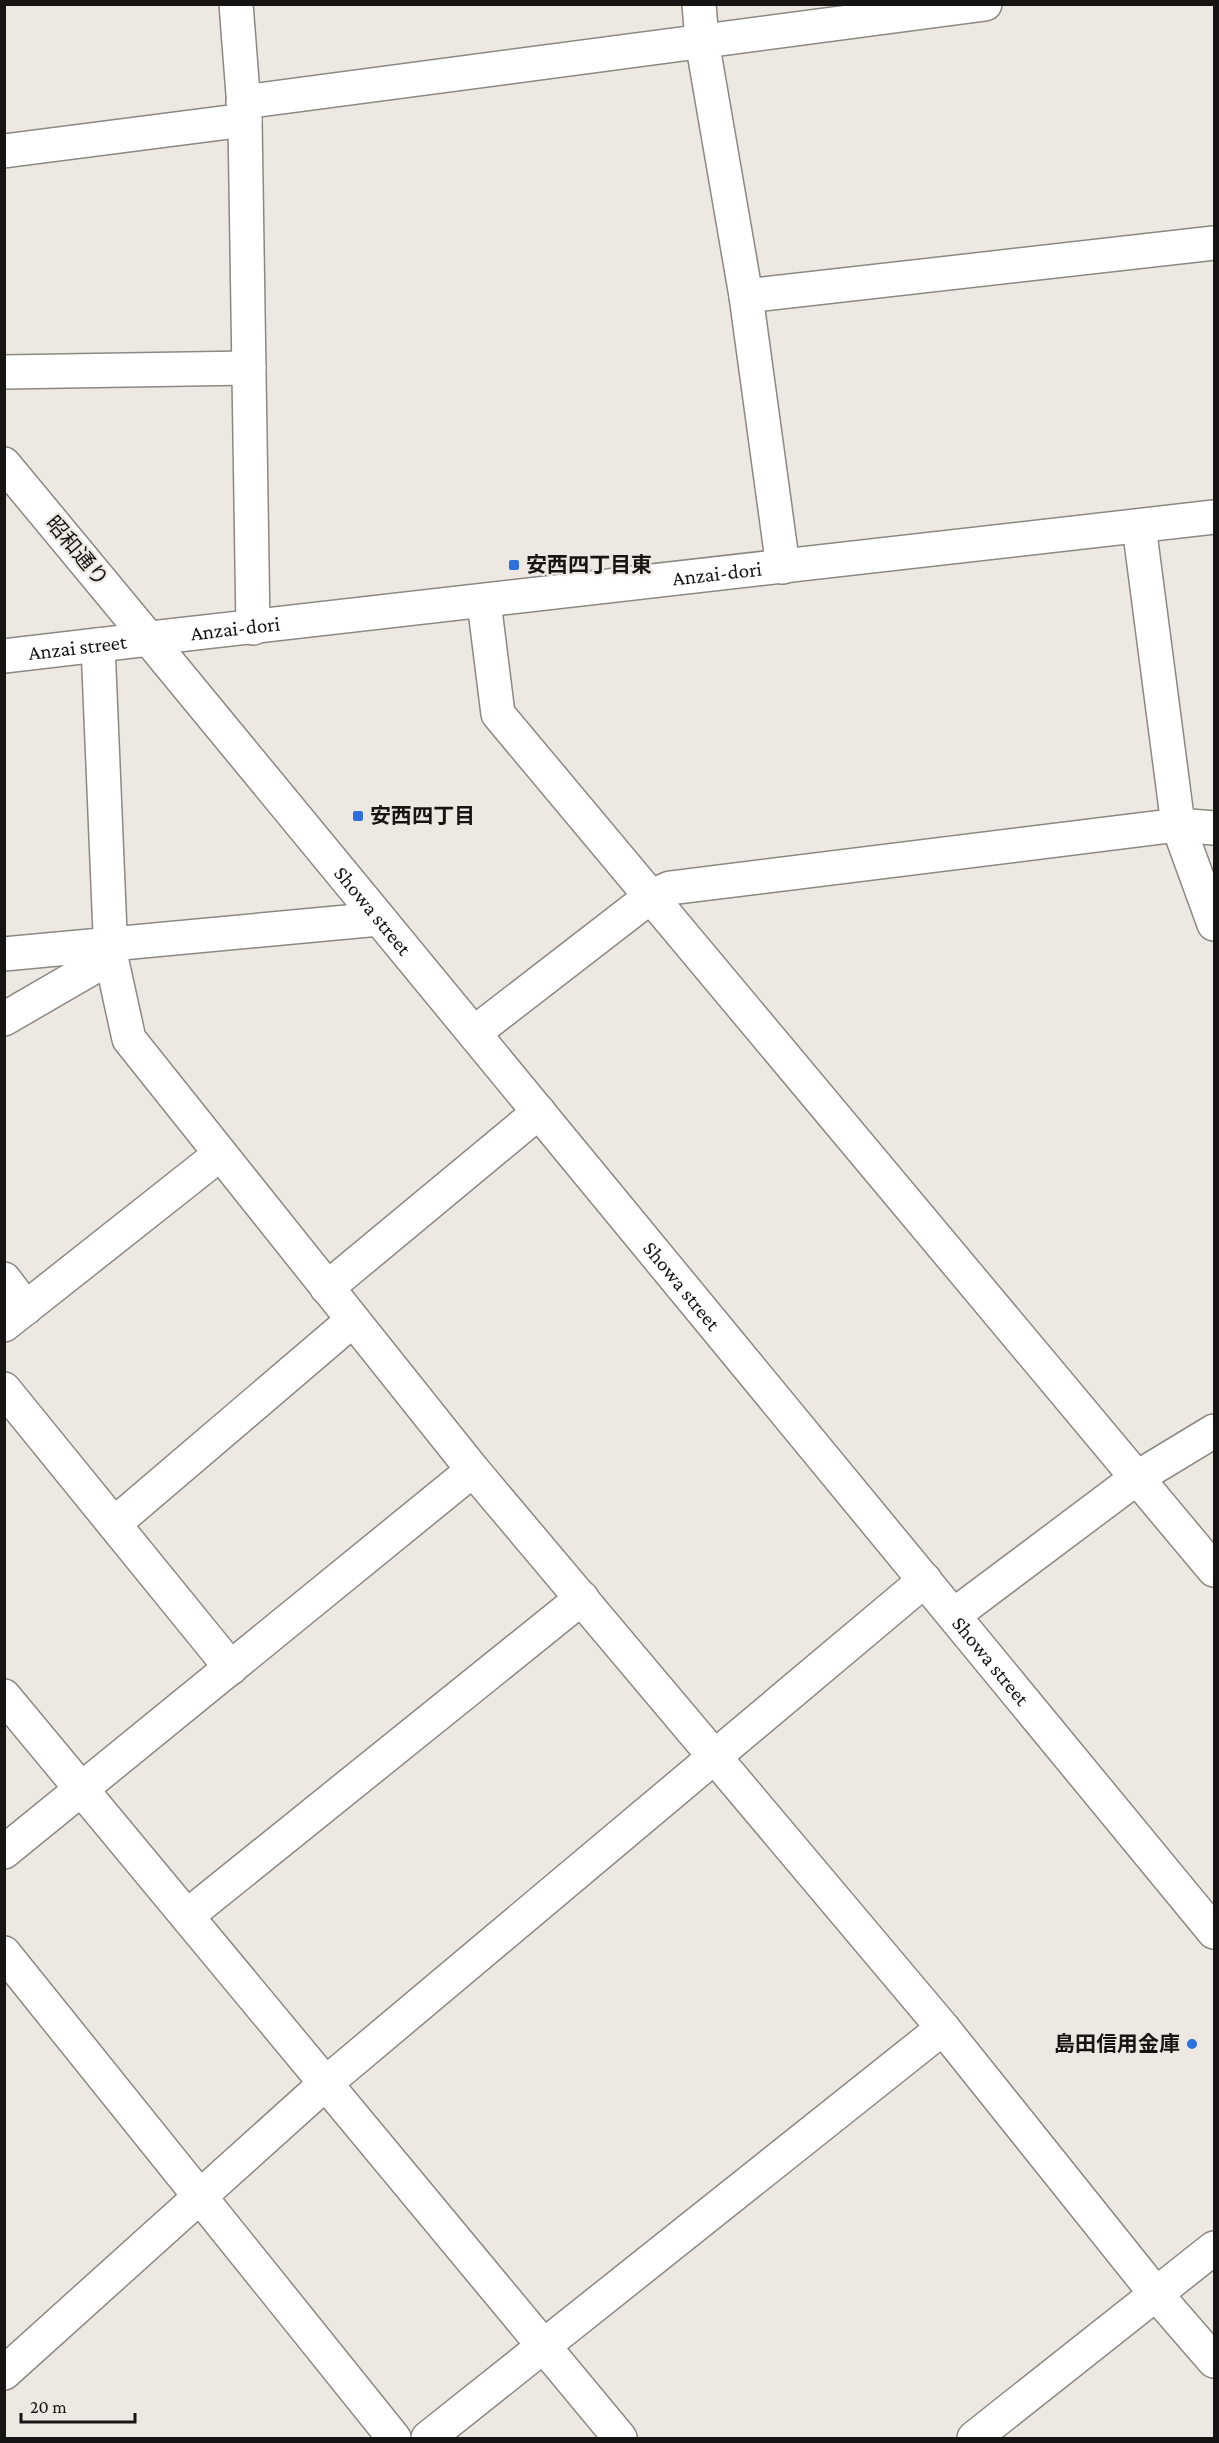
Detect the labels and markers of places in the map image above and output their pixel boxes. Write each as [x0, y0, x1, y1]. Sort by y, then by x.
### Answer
place label: 安西四丁目東 [526, 553, 652, 577]
marker: 安西四丁目東 [507, 558, 521, 572]
place label: 安西四丁目 [370, 804, 475, 828]
marker: 安西四丁目 [351, 809, 365, 823]
place label: 島田信用金庫 [1054, 2032, 1180, 2056]
marker: 島田信用金庫 [1185, 2037, 1199, 2051]

